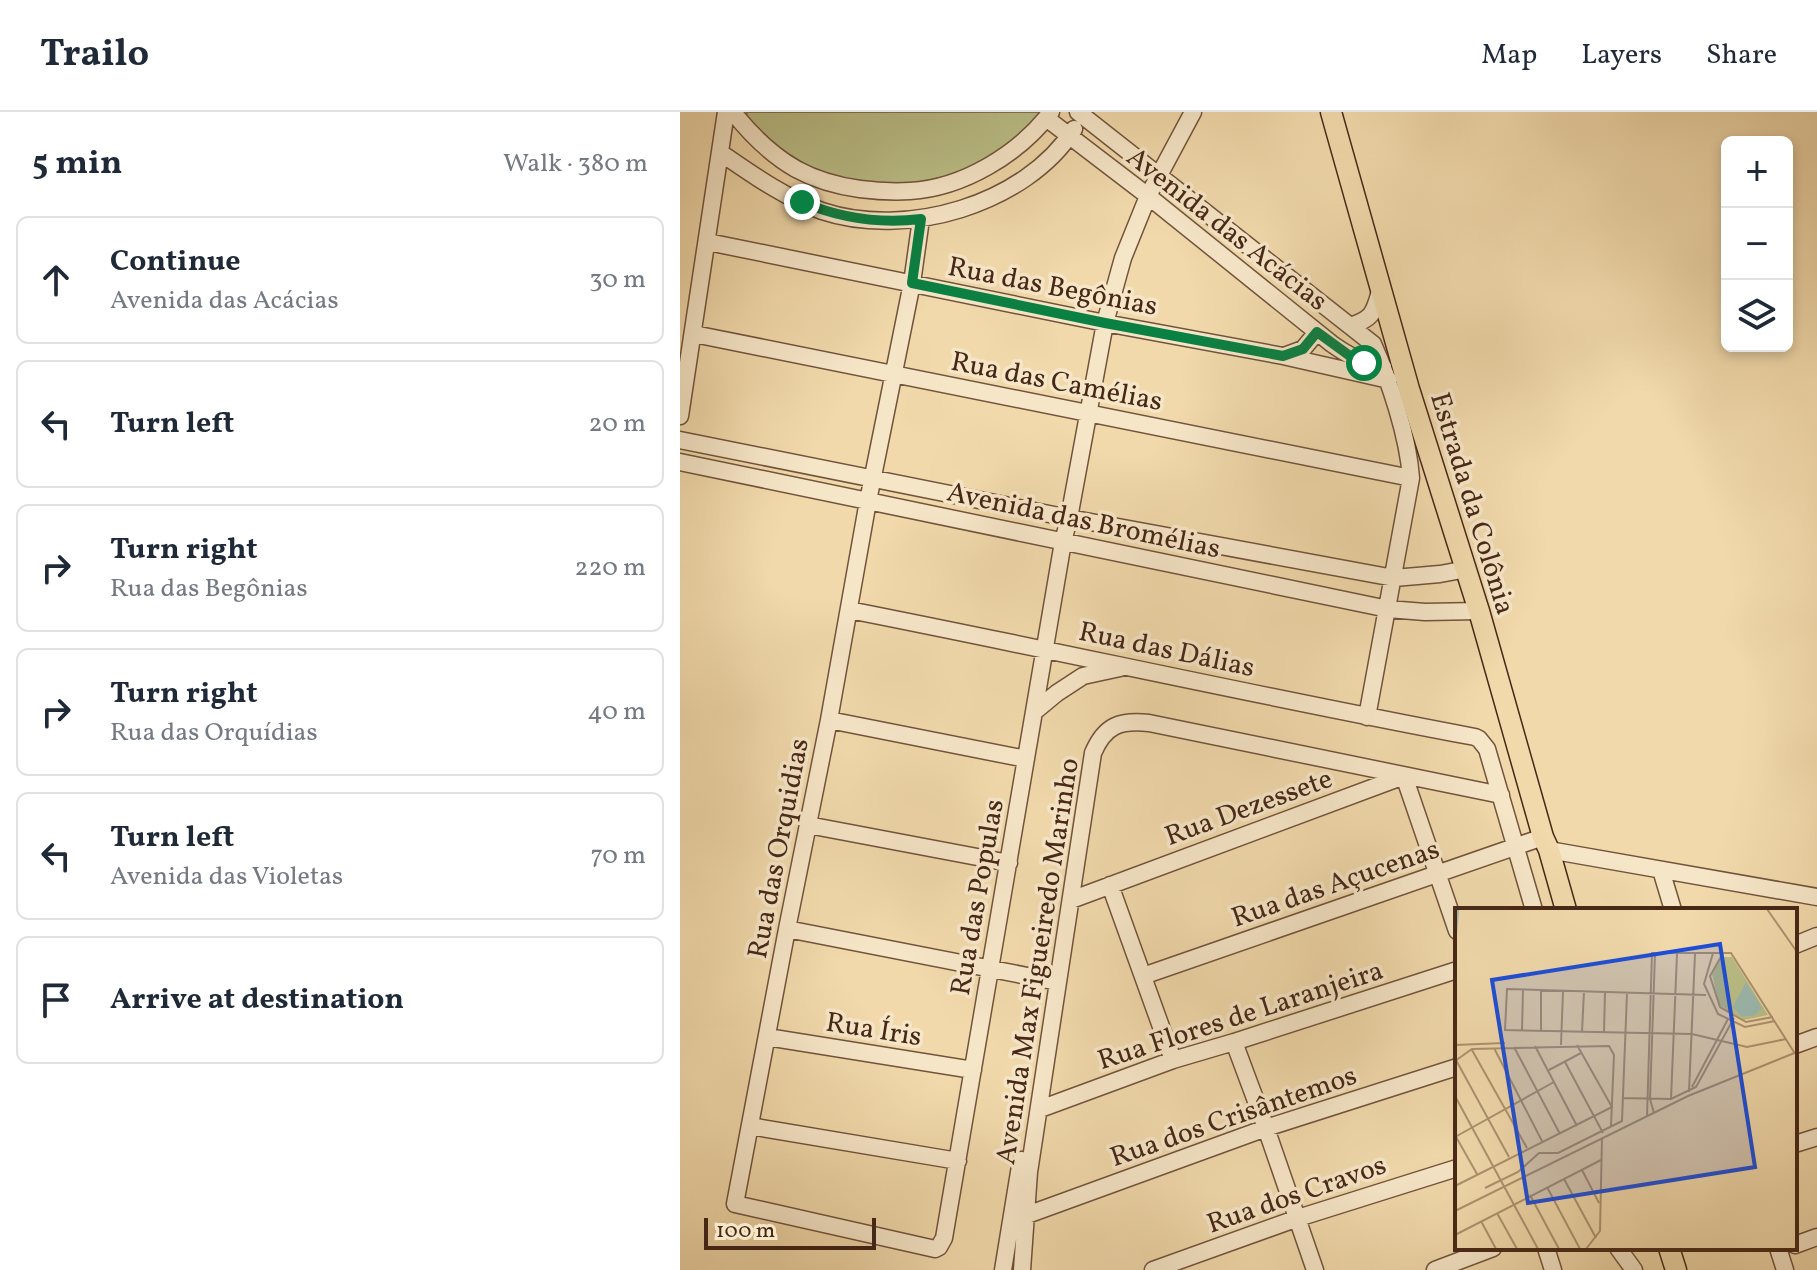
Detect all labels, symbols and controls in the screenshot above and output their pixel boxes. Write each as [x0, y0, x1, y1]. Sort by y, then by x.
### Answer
text: Trailo [40, 29, 149, 82]
text: Map [1481, 36, 1537, 75]
text: Layers [1581, 36, 1662, 75]
text: Share [1706, 36, 1777, 75]
map controls [1721, 136, 1793, 352]
button: + [1721, 136, 1793, 208]
street label: Avenida das Acácias [1117, 139, 1335, 321]
text: 5 min [32, 141, 122, 188]
text: Walk · 380 m [503, 146, 648, 182]
route end [784, 184, 820, 220]
button: − [1721, 208, 1793, 280]
text: Continue [110, 241, 241, 283]
street label: Rua das Begônias [944, 248, 1161, 327]
icon: ahead [34, 258, 78, 302]
text: 30 m [589, 262, 646, 298]
button: layers [1721, 280, 1793, 352]
text: Avenida das Acácias [110, 283, 339, 319]
street label: Rua das Camélias [947, 343, 1166, 422]
route start [1346, 345, 1382, 381]
street label: Estrada da Colônia [1419, 388, 1524, 620]
icon: left [34, 402, 78, 446]
text: Turn left [110, 403, 234, 445]
text: 20 m [588, 406, 646, 442]
street label: Avenida das Bromélias [943, 473, 1224, 569]
text: Turn right [110, 529, 258, 571]
icon: right [34, 546, 78, 590]
text: 220 m [574, 550, 646, 586]
text: Rua das Begônias [110, 571, 308, 607]
street label: Rua das Dálias [1075, 613, 1258, 688]
text: Turn right [110, 673, 258, 715]
icon: right [34, 690, 78, 734]
text: 40 m [587, 694, 646, 730]
text: Rua das Orquídias [110, 715, 318, 751]
street label: Rua das Orquidias [739, 735, 820, 962]
street label: Avenida Max Figueiredo Marinho [987, 755, 1090, 1167]
street label: Rua Dezessete [1160, 760, 1338, 857]
street label: Rua das Populas [942, 796, 1015, 999]
text: Turn left [110, 817, 234, 859]
street label: Rua das Açucenas [1227, 830, 1445, 938]
icon: left [34, 834, 78, 878]
text: 70 m [591, 838, 646, 874]
text: Avenida das Violetas [110, 859, 343, 895]
inset map [1455, 908, 1797, 1250]
street label: Rua Flores de Laranjeira [1093, 952, 1389, 1081]
icon: arrive [34, 978, 78, 1022]
text: Arrive at destination [110, 979, 404, 1021]
street label: Rua Íris [823, 1004, 924, 1057]
street label: Rua dos Crisântemos [1105, 1057, 1362, 1178]
street label: Rua dos Cravos [1202, 1146, 1392, 1244]
scale bar [704, 1214, 876, 1250]
text: 100 m [716, 1216, 775, 1247]

